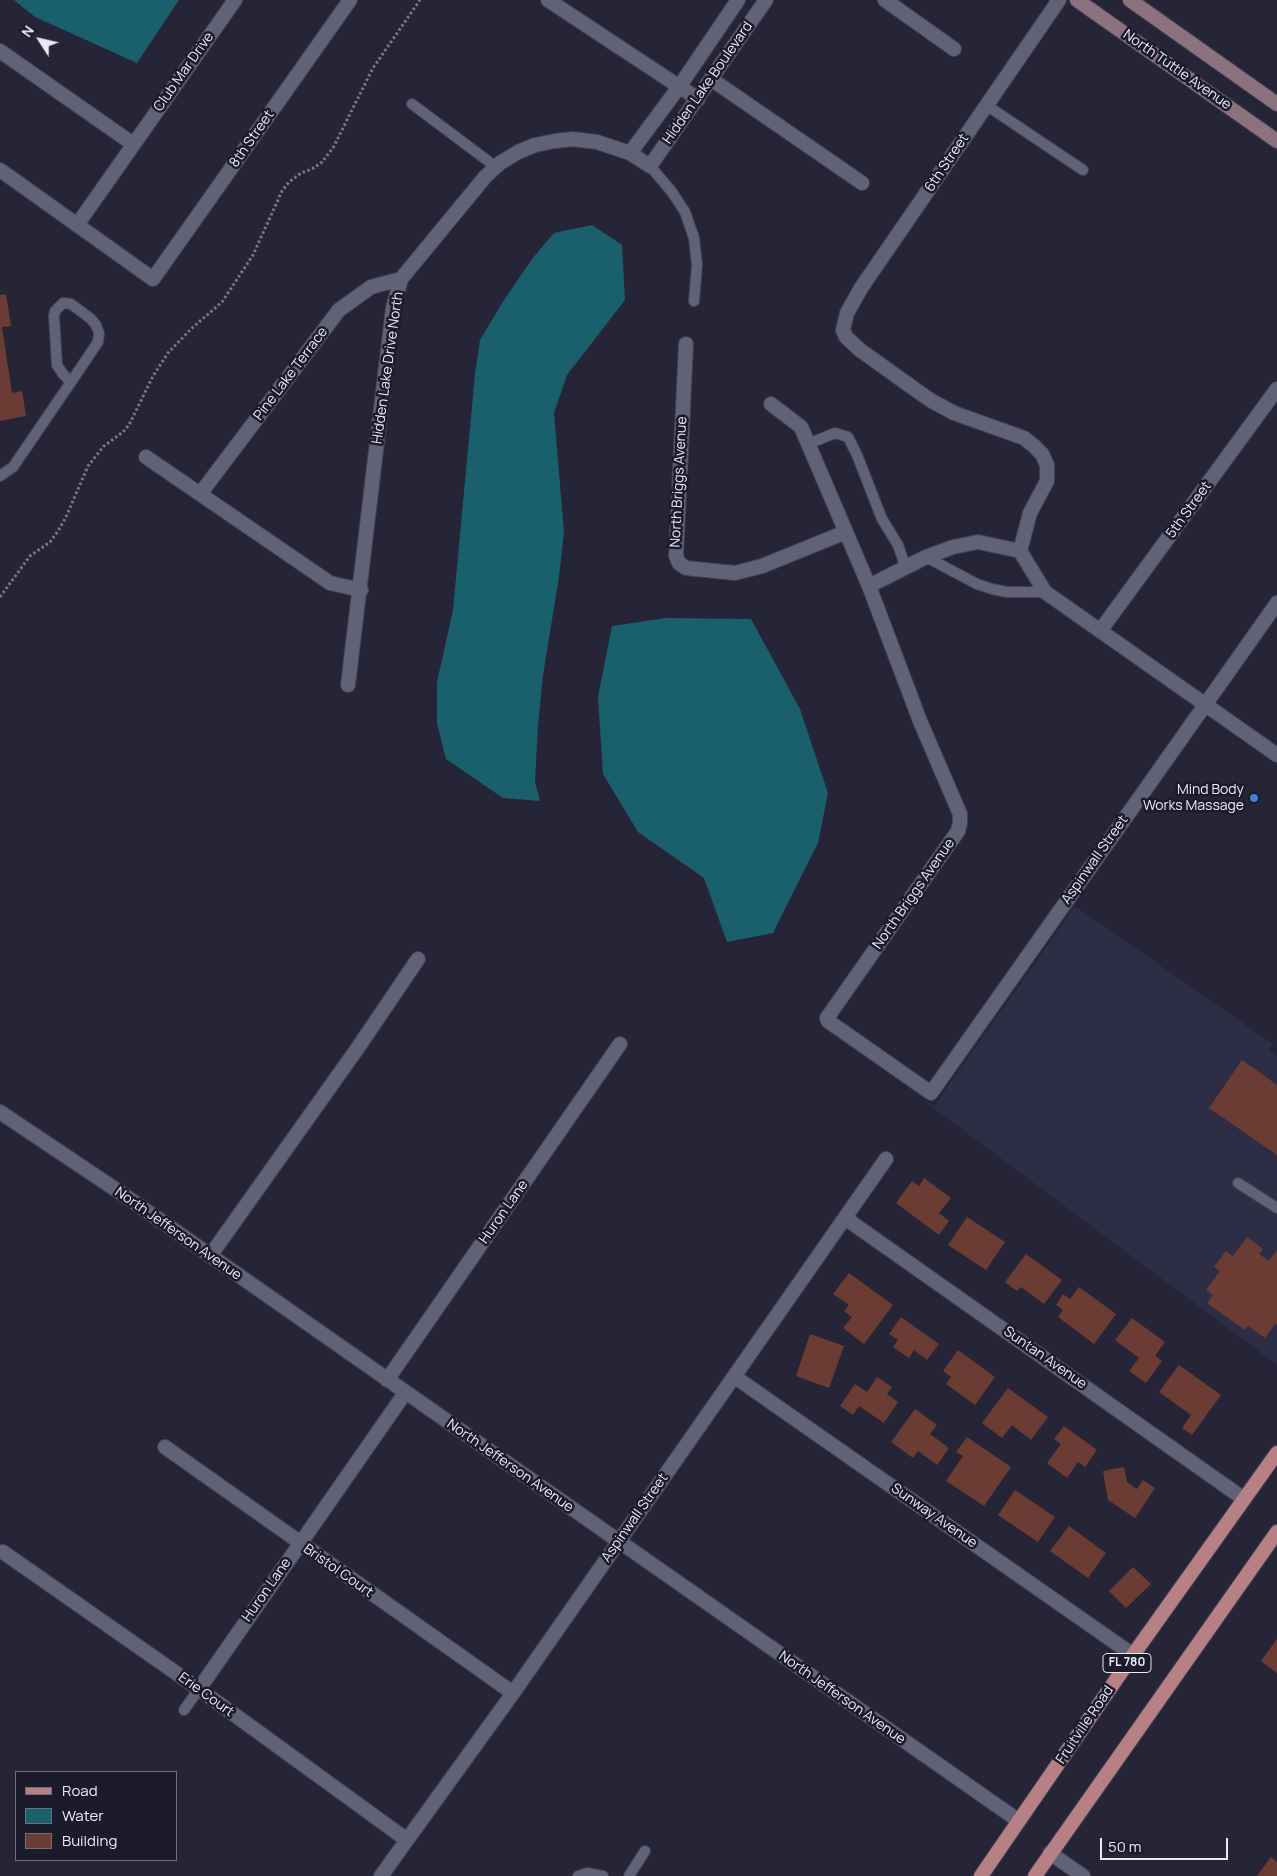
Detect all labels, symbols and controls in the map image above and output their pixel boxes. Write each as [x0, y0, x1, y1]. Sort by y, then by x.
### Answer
north arrow [15, 15, 65, 65]
street label: Hidden Lake Boulevard [659, 19, 757, 147]
text: N [17, 22, 38, 41]
street label: North Tuttle Avenue [1120, 26, 1234, 114]
street label: Club Mar Drive [151, 29, 217, 115]
street label: 8th Street [226, 107, 278, 171]
street label: 6th Street [921, 131, 973, 195]
street label: Hidden Lake Drive North [369, 291, 407, 445]
street label: Pine Lake Terrace [250, 324, 332, 424]
street label: North Briggs Avenue [667, 416, 691, 548]
street label: 5th Street [1163, 478, 1215, 542]
place label: Mind Body Works Massage [1143, 782, 1244, 814]
marker: Mind Body Works Massage [1248, 792, 1260, 804]
street label: Aspinwall Street [1058, 812, 1132, 908]
street label: North Briggs Avenue [869, 835, 959, 953]
street label: Huron Lane [476, 1177, 532, 1247]
street label: North Jefferson Avenue [111, 1184, 245, 1284]
street label: Suntan Avenue [1000, 1323, 1090, 1393]
street label: North Jefferson Avenue [443, 1416, 577, 1516]
street label: Aspinwall Street [598, 1470, 672, 1566]
street label: Sunway Avenue [888, 1480, 980, 1552]
street label: Bristol Court [300, 1541, 376, 1601]
street label: Huron Lane [239, 1555, 295, 1625]
street label: North Jefferson Avenue [775, 1648, 909, 1748]
road number: FL 780 [1103, 1654, 1151, 1672]
street label: Erie Court [175, 1669, 237, 1721]
street label: Fruitville Road [1053, 1683, 1117, 1767]
legend [15, 1771, 178, 1861]
text: Road [62, 1780, 98, 1801]
text: Water [62, 1805, 104, 1826]
scale bar [1102, 1828, 1230, 1860]
text: Building [62, 1830, 117, 1851]
text: 50 m [1108, 1836, 1142, 1857]

